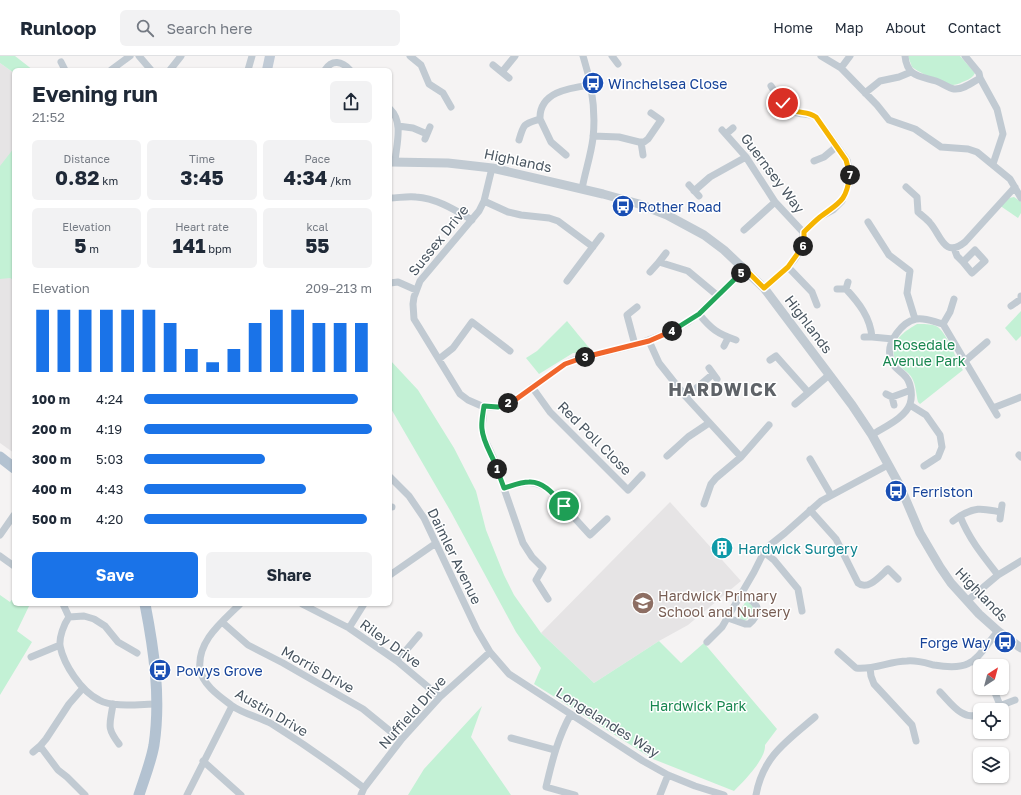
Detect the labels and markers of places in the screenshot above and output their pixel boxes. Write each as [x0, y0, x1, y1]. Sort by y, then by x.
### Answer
bus stop icon: Winchelsea Close [580, 70, 606, 96]
place label: Winchelsea Close [608, 75, 727, 92]
pin [766, 86, 800, 120]
pin: 7 [840, 165, 860, 185]
bus stop icon: Rother Road [610, 193, 636, 219]
place label: Rother Road [638, 198, 721, 215]
pin: 6 [793, 236, 813, 256]
pin: 5 [731, 263, 751, 283]
pin: 4 [662, 321, 682, 341]
pin: 3 [575, 347, 595, 367]
pin: 2 [498, 393, 518, 413]
pin: 1 [487, 459, 507, 479]
bus stop icon: Ferriston [883, 478, 909, 504]
place label: Ferriston [912, 483, 973, 500]
pin [547, 489, 581, 523]
building icon: Hardwick Surgery [709, 535, 735, 561]
place label: Hardwick Surgery [738, 540, 858, 557]
place label: Hardwick Primary School and Nursery [658, 587, 791, 620]
school or university icon: Hardwick Primary School and Nursery [630, 590, 656, 616]
bus stop icon: Forge Way [992, 629, 1018, 655]
place label: Forge Way [920, 634, 990, 651]
bus stop icon: Powys Grove [147, 657, 173, 683]
place label: Powys Grove [176, 662, 263, 679]

